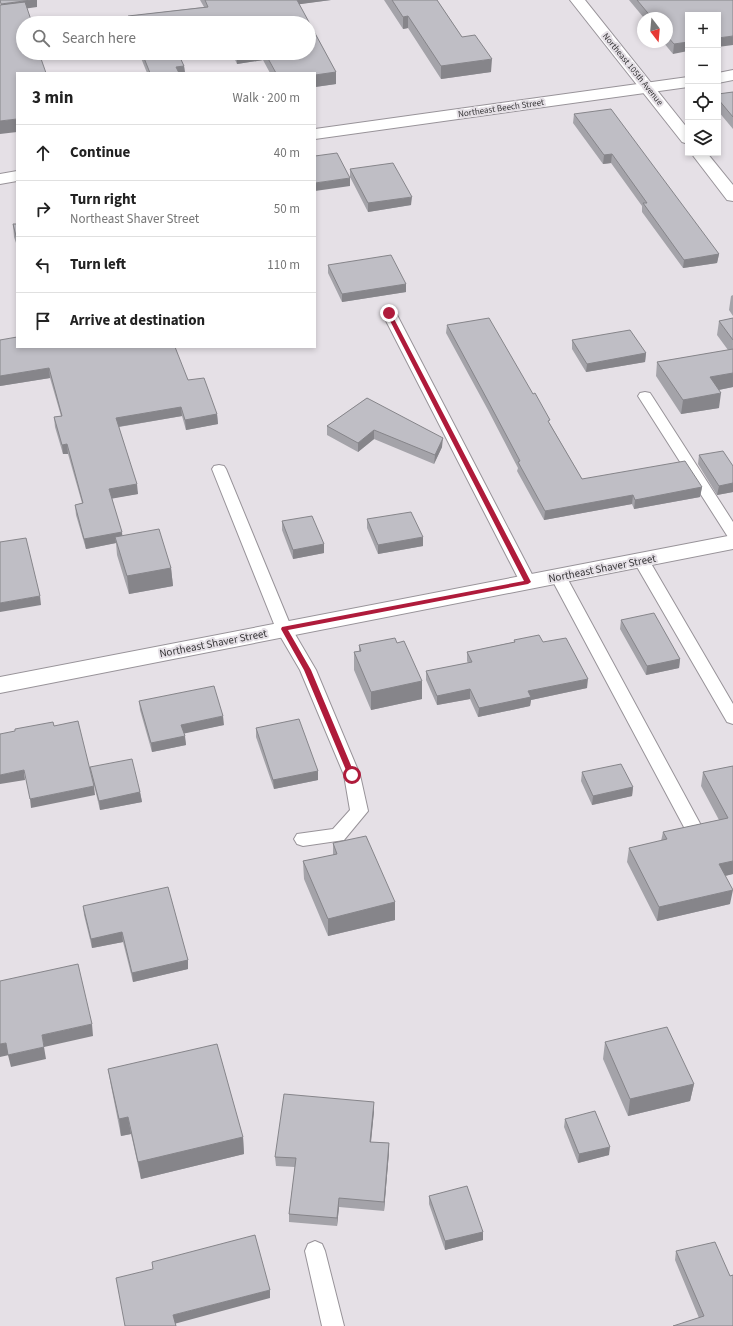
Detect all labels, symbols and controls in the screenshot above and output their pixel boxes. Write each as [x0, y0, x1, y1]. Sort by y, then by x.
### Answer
north arrow [637, 12, 673, 48]
map controls [685, 12, 721, 156]
button: + [685, 12, 721, 48]
search box [16, 16, 316, 60]
icon: search [30, 27, 52, 49]
text: Search here [62, 28, 136, 49]
street label: Northeast 105th Avenue [599, 30, 666, 109]
button: − [685, 48, 721, 84]
button: locate [685, 84, 721, 120]
text: 3 min [32, 86, 73, 110]
text: Walk · 200 m [232, 89, 300, 107]
street label: Northeast Beech Street [457, 96, 545, 121]
button: layers [685, 120, 721, 156]
icon: ahead [32, 142, 54, 164]
text: Continue [70, 142, 130, 163]
text: 40 m [274, 144, 300, 162]
text: Turn right [70, 189, 136, 210]
icon: right [32, 198, 54, 220]
text: 50 m [274, 200, 300, 218]
text: Northeast Shaver Street [70, 210, 199, 228]
icon: left [32, 254, 54, 276]
text: Turn left [70, 254, 126, 275]
text: 110 m [267, 256, 300, 274]
route end [380, 304, 398, 322]
icon: arrive [32, 310, 54, 332]
text: Arrive at destination [70, 310, 205, 331]
street label: Northeast Shaver Street [547, 551, 657, 586]
street label: Northeast Shaver Street [158, 626, 268, 661]
route start [343, 766, 361, 784]

